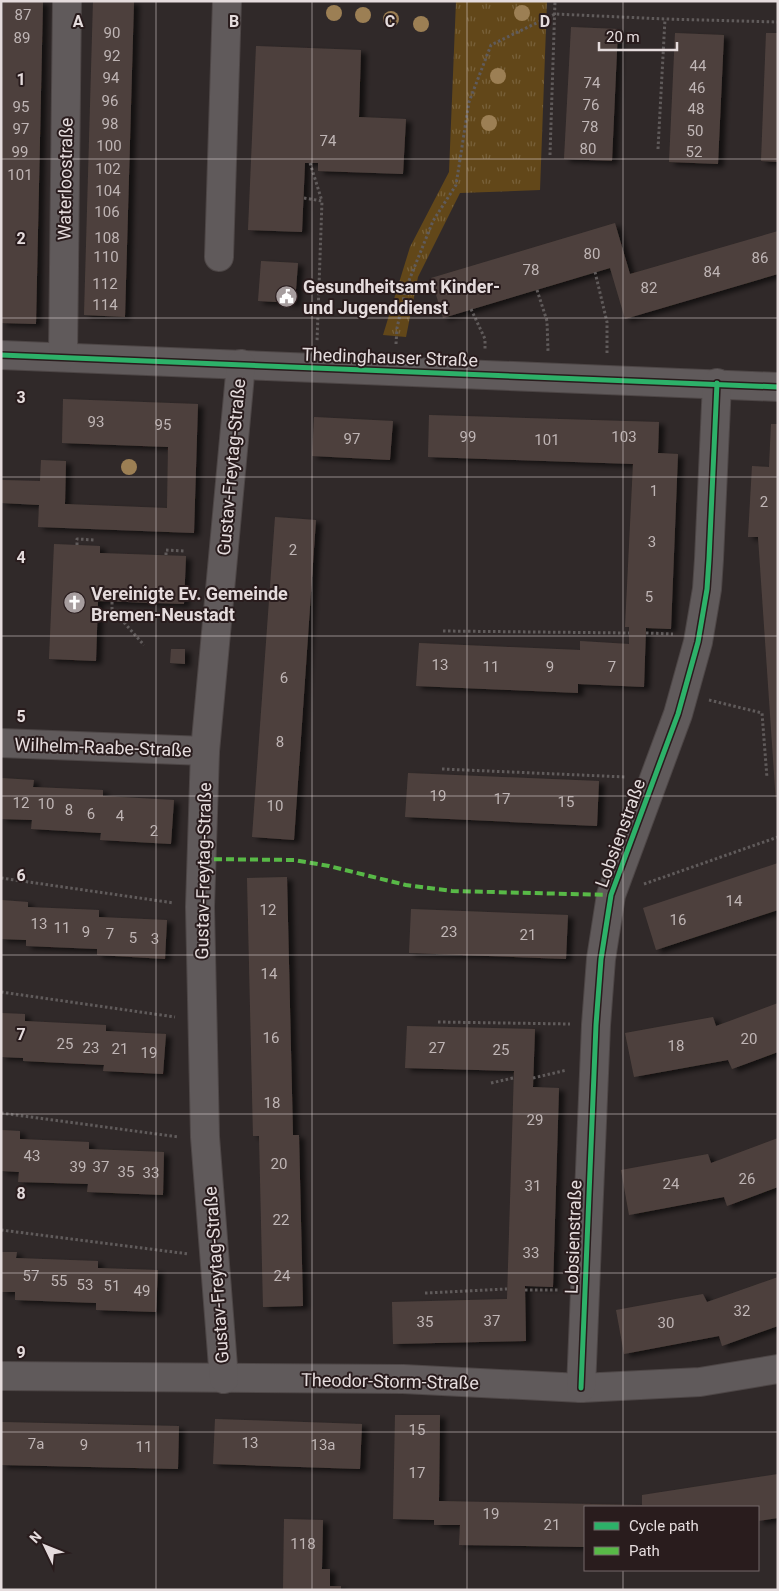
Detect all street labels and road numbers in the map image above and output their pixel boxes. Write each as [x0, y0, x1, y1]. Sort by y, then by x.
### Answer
street label: Waterloostraße [53, 117, 77, 241]
street label: Thedinghauser Straße [302, 343, 478, 371]
street label: Gustav-Freytag-Straße [213, 378, 249, 556]
street label: Wilhelm-Raabe-Straße [14, 733, 192, 761]
street label: Lobsienstraße [591, 776, 649, 890]
street label: Gustav-Freytag-Straße [191, 782, 215, 960]
street label: Lobsienstraße [561, 1180, 585, 1294]
street label: Gustav-Freytag-Straße [199, 1186, 233, 1364]
street label: Theodor-Storm-Straße [301, 1369, 479, 1393]

